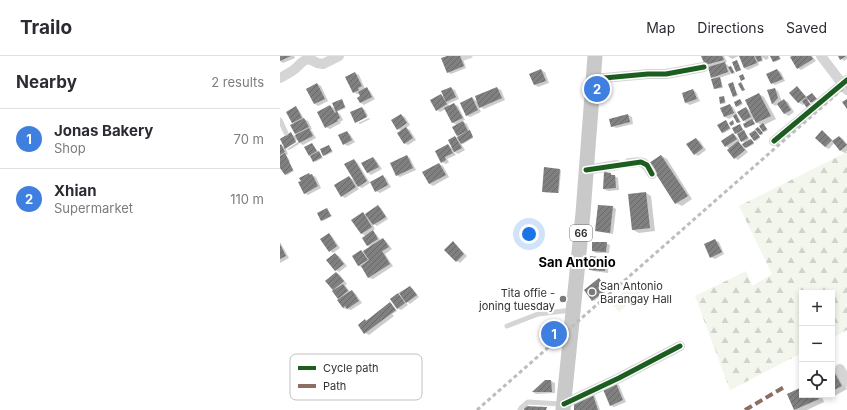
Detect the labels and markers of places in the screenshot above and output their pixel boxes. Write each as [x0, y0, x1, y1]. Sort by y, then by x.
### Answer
pin: 2 [584, 74, 610, 104]
place label: San Antonio Barangay Hall [600, 279, 672, 306]
place label: Tita offie - joning tuesday [478, 286, 555, 313]
marker: San Antonio Barangay Hall [587, 287, 597, 297]
marker: Tita offie - joning tuesday [558, 294, 568, 304]
pin: 1 [541, 319, 567, 349]

